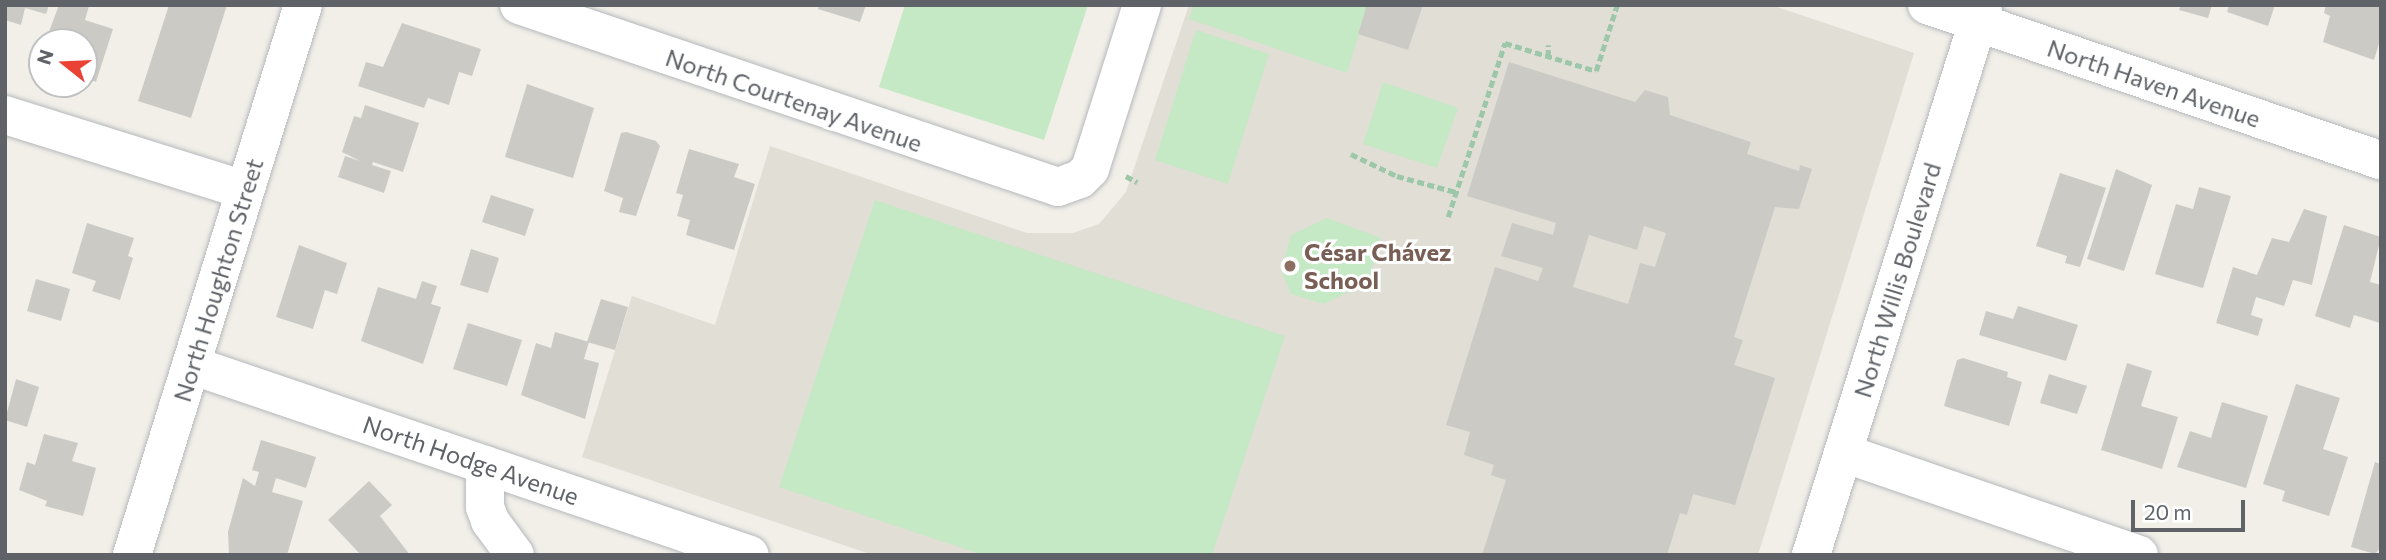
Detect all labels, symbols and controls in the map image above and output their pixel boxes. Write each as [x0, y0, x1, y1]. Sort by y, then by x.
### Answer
north arrow [28, 28, 98, 98]
street label: North Haven Avenue [2044, 33, 2264, 133]
street label: North Courtenay Avenue [662, 43, 926, 157]
text: N [31, 47, 58, 67]
street label: North Houghton Street [167, 155, 269, 405]
street label: North Willis Boulevard [1848, 159, 1946, 401]
place label: César Chávez School [1304, 238, 1451, 294]
marker: César Chávez School [1282, 258, 1298, 274]
street label: North Hodge Avenue [359, 410, 583, 510]
scale bar [2134, 486, 2248, 530]
text: 20 m [2144, 499, 2192, 524]

